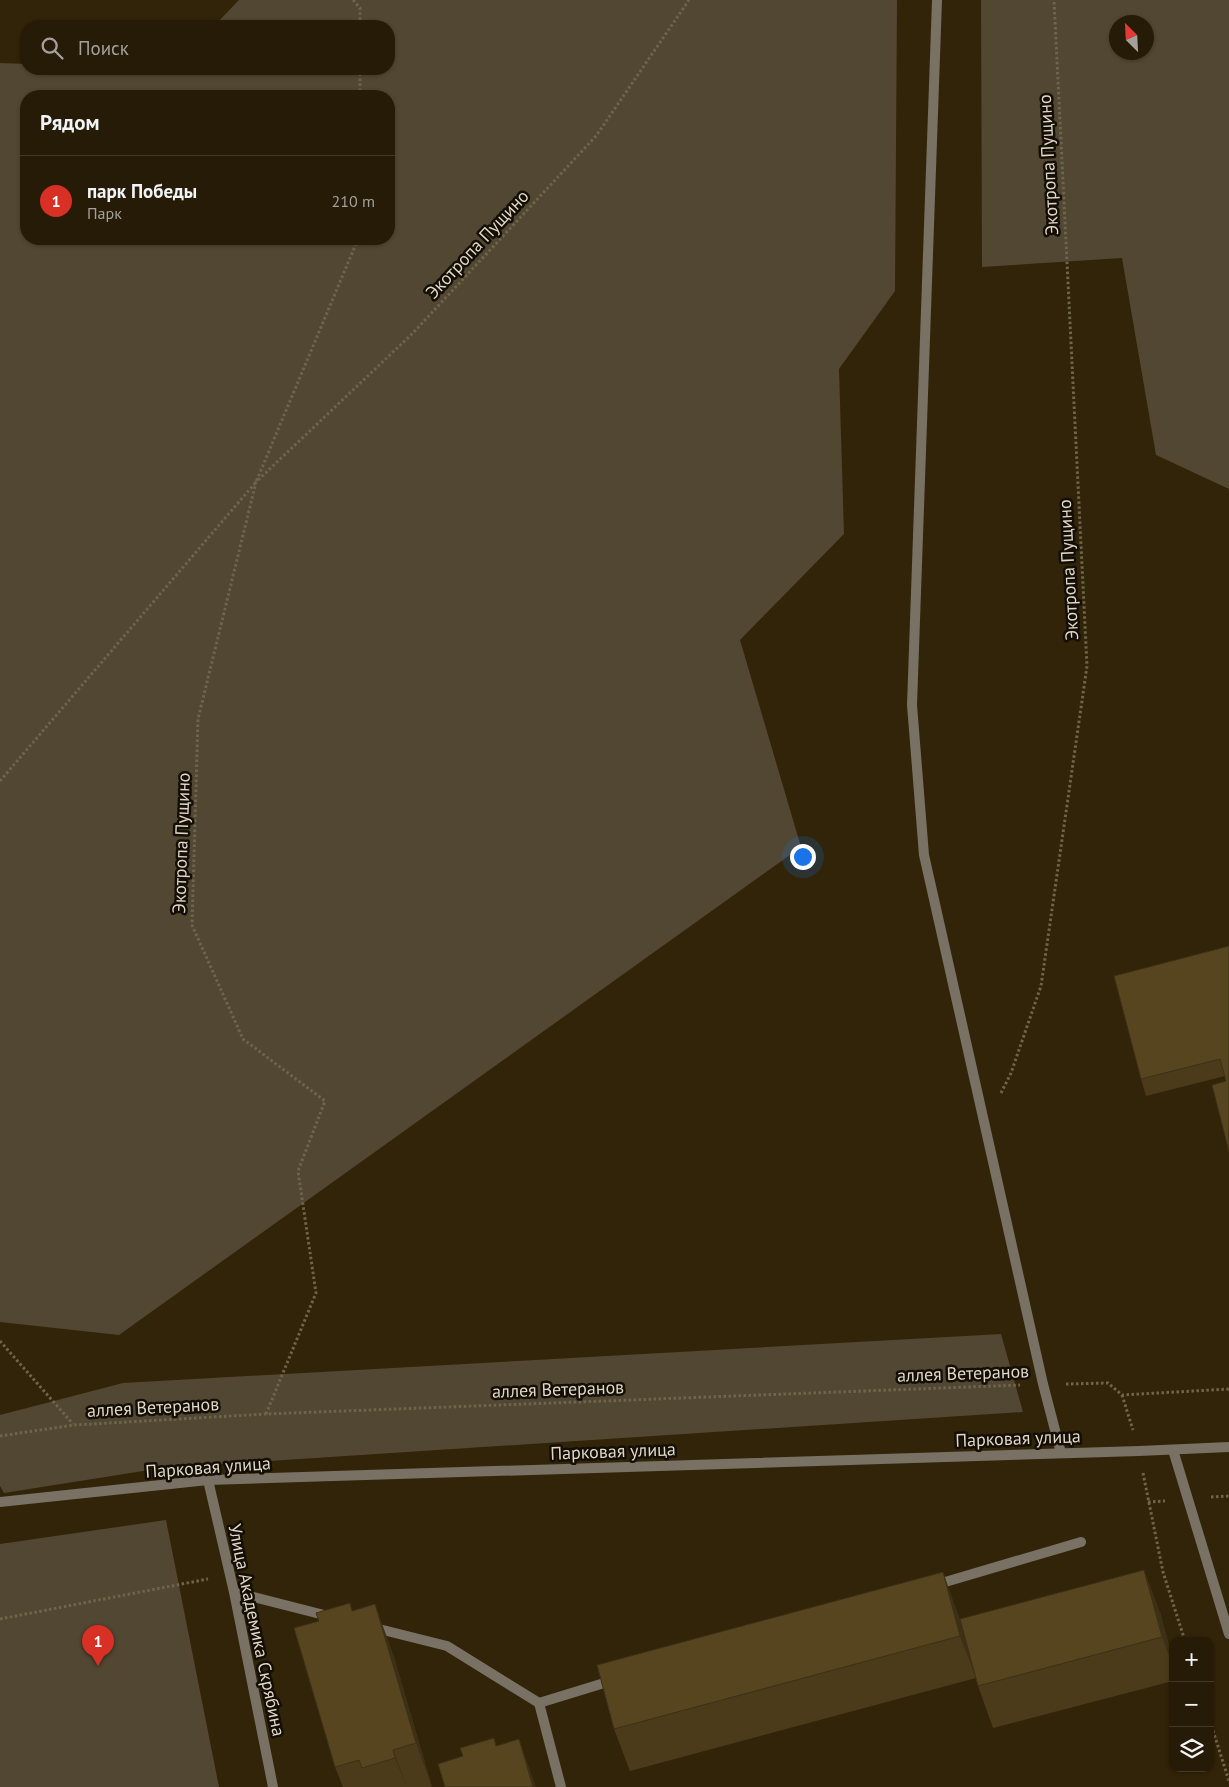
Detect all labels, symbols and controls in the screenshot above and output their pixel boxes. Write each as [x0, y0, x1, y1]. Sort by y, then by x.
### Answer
north arrow [1109, 15, 1154, 60]
search box [20, 20, 395, 75]
icon: search [38, 34, 66, 62]
text: Поиск [78, 36, 129, 60]
street label: Экотропа Пущино [1033, 94, 1063, 236]
text: Рядом [40, 109, 99, 136]
text: парк Победы [87, 179, 197, 203]
street label: Экотропа Пущино [420, 185, 534, 303]
text: 1 [51, 191, 61, 211]
text: 210 m [332, 191, 375, 211]
text: Парк [87, 203, 122, 223]
street label: Экотропа Пущино [1053, 499, 1083, 641]
street label: Экотропа Пущино [167, 772, 195, 914]
your location [790, 844, 816, 870]
street label: аллея Ветеранов [897, 1359, 1029, 1387]
street label: аллея Ветеранов [492, 1375, 624, 1403]
street label: аллея Ветеранов [86, 1392, 220, 1422]
street label: Парковая улица [955, 1424, 1081, 1452]
street label: Парковая улица [550, 1437, 676, 1465]
street label: Парковая улица [145, 1451, 271, 1483]
street label: Улица Академика Скрябина [223, 1522, 291, 1738]
pin: 1 [82, 1625, 114, 1666]
map controls [1169, 1637, 1214, 1772]
button: + [1169, 1637, 1214, 1682]
button: − [1169, 1682, 1214, 1727]
button: layers [1169, 1727, 1214, 1772]

